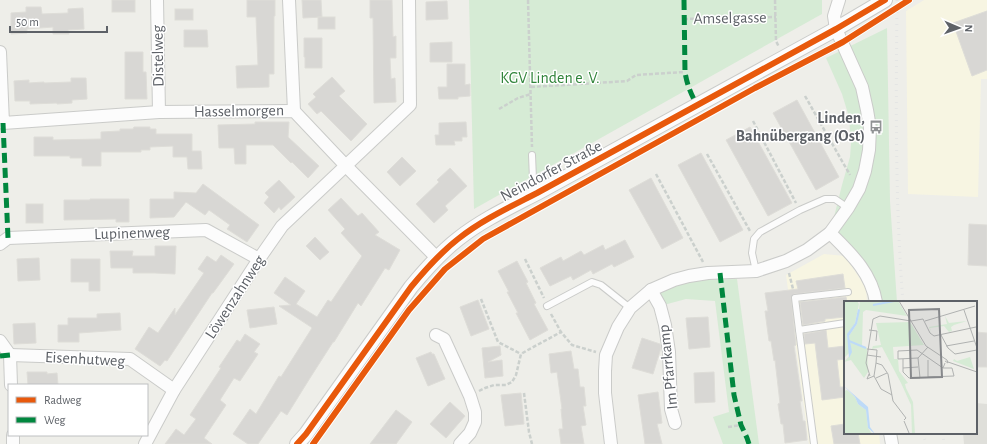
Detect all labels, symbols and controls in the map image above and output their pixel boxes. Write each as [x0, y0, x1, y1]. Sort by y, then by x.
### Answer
scale bar [10, 8, 107, 34]
north arrow [939, 8, 979, 48]
street label: Amselgasse [693, 9, 767, 27]
text: 50 m [16, 16, 39, 28]
text: N [963, 24, 974, 32]
street label: Distelweg [149, 25, 167, 87]
park label: KGV Linden e. V. [500, 70, 600, 86]
street label: Hasselmorgen [194, 102, 284, 120]
place label: Linden, Bahnübergang (Ost) [736, 110, 865, 144]
bus stop icon: Linden, Bahnübergang (Ost) [868, 119, 884, 135]
street label: Neindorfer Straße [498, 138, 604, 204]
street label: Lupinenweg [94, 224, 170, 242]
street label: Löwenzahnweg [202, 252, 268, 342]
inset map [844, 301, 977, 434]
street label: Im Pfarrkamp [656, 324, 680, 410]
street label: Eisenhutweg [44, 349, 126, 369]
legend [8, 384, 148, 436]
text: Radweg [44, 394, 81, 406]
text: Weg [44, 414, 66, 426]

